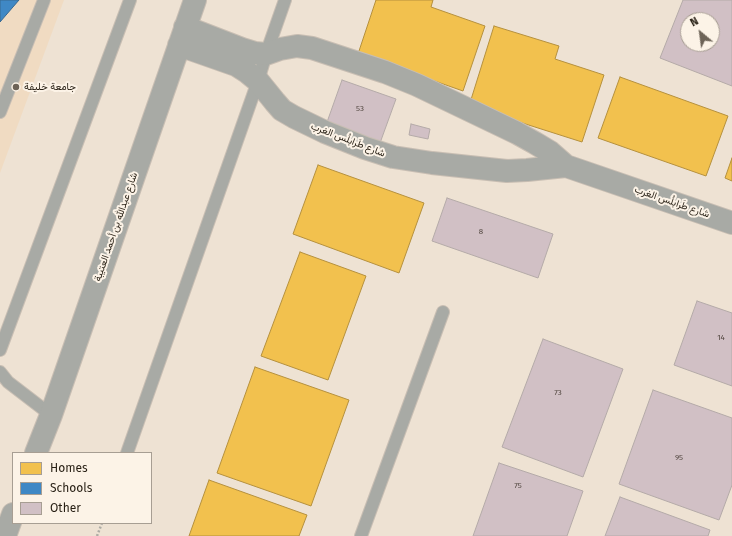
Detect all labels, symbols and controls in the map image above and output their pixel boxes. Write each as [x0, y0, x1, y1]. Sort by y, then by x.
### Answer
north arrow [680, 12, 720, 52]
text: N [688, 14, 701, 29]
place label: جامعة خليفة [24, 81, 76, 93]
marker: جامعة خليفة [11, 82, 21, 92]
house number: 53 [356, 104, 364, 114]
street label: شارع طَرابلُس الغرب [309, 120, 387, 160]
street label: شارع عبدالله بن أحمد العتيبة [92, 171, 140, 283]
street label: شارع طَرابلُس الغرب [633, 184, 711, 220]
house number: 8 [479, 227, 483, 237]
house number: 14 [717, 333, 725, 343]
house number: 73 [554, 388, 562, 398]
legend [12, 452, 152, 524]
house number: 95 [675, 453, 683, 463]
text: Homes [50, 461, 88, 475]
text: Schools [50, 481, 92, 495]
house number: 75 [514, 481, 522, 491]
text: Other [50, 501, 81, 515]

